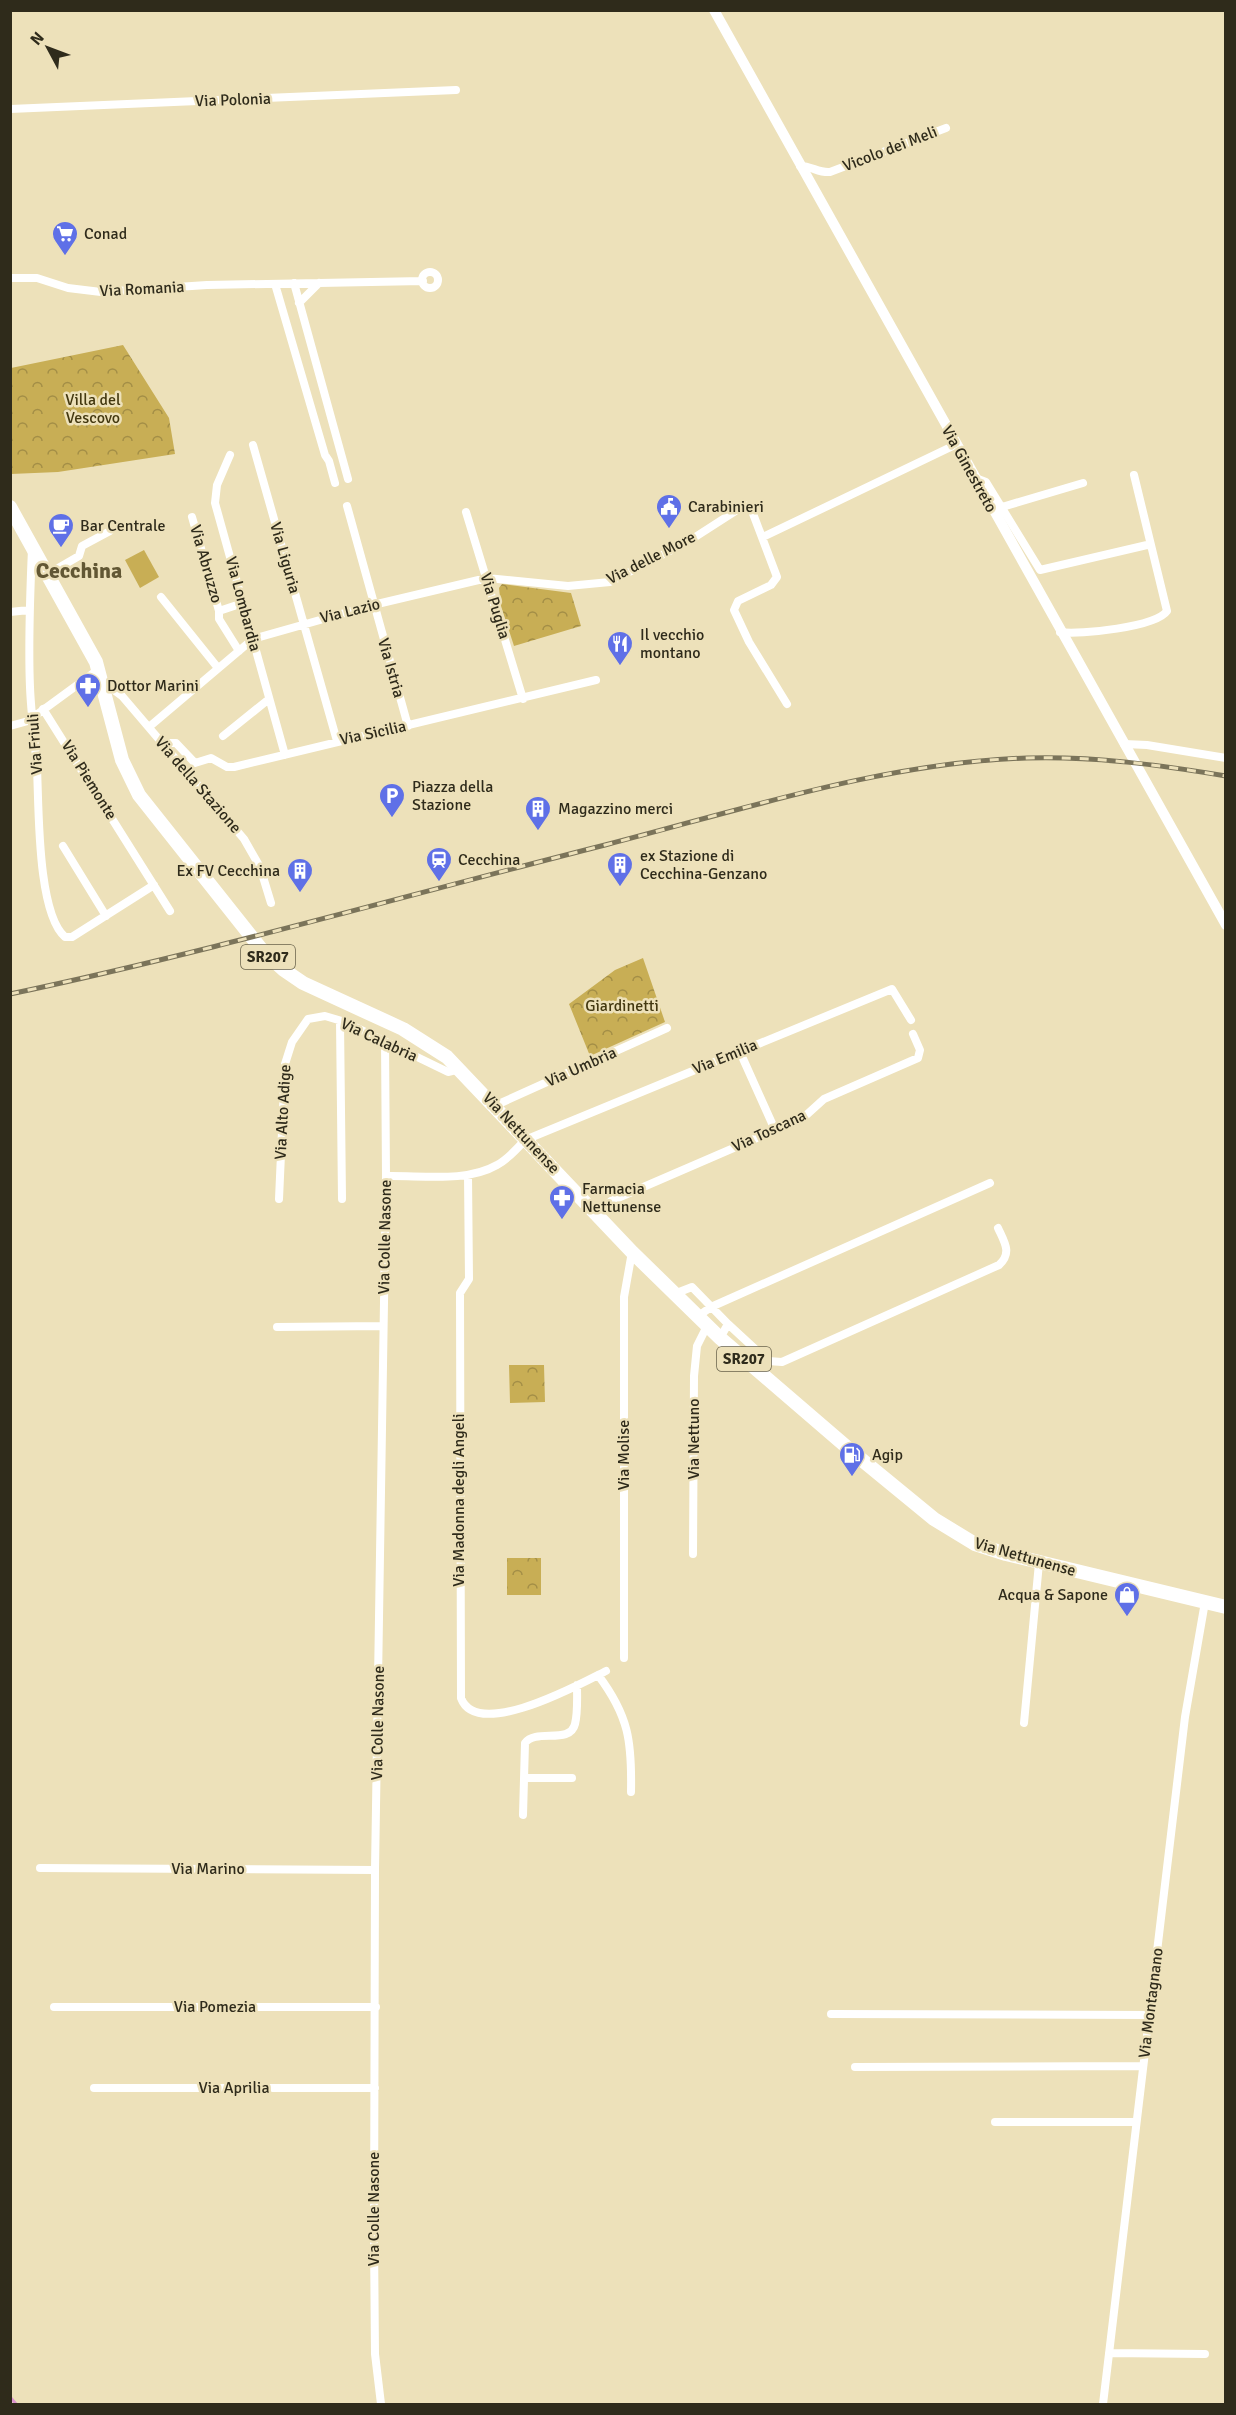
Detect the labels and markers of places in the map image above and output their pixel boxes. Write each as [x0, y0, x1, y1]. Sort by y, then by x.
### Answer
supermarket icon: Conad [50, 219, 80, 257]
place label: Conad [84, 224, 127, 244]
public building icon: Carabinieri [654, 492, 684, 530]
place label: Carabinieri [688, 497, 764, 517]
cafe icon: Bar Centrale [46, 511, 76, 549]
place label: Bar Centrale [80, 516, 166, 536]
place label: Il vecchio montano [640, 625, 704, 663]
restaurant icon: Il vecchio montano [605, 629, 635, 667]
pharmacy icon: Dottor Marini [73, 671, 103, 709]
place label: Dottor Marini [107, 676, 199, 696]
place label: Piazza della Stazione [412, 777, 493, 815]
parking icon: Piazza della Stazione [377, 781, 407, 819]
building icon: Magazzino merci [523, 794, 553, 832]
place label: Magazzino merci [558, 799, 673, 819]
station icon: Cecchina [424, 845, 454, 883]
place label: ex Stazione di Cecchina-Genzano [640, 846, 767, 884]
place label: Cecchina [458, 850, 520, 870]
building icon: ex Stazione di Cecchina-Genzano [605, 850, 635, 888]
building icon: Ex FV Cecchina [285, 856, 315, 894]
place label: Ex FV Cecchina [177, 861, 280, 881]
place label: Farmacia Nettunense [582, 1179, 661, 1217]
pharmacy icon: Farmacia Nettunense [547, 1183, 577, 1221]
fuel station icon: Agip [837, 1440, 867, 1478]
place label: Agip [872, 1445, 903, 1465]
shop icon: Acqua & Sapone [1112, 1580, 1142, 1618]
place label: Acqua & Sapone [998, 1585, 1108, 1605]

